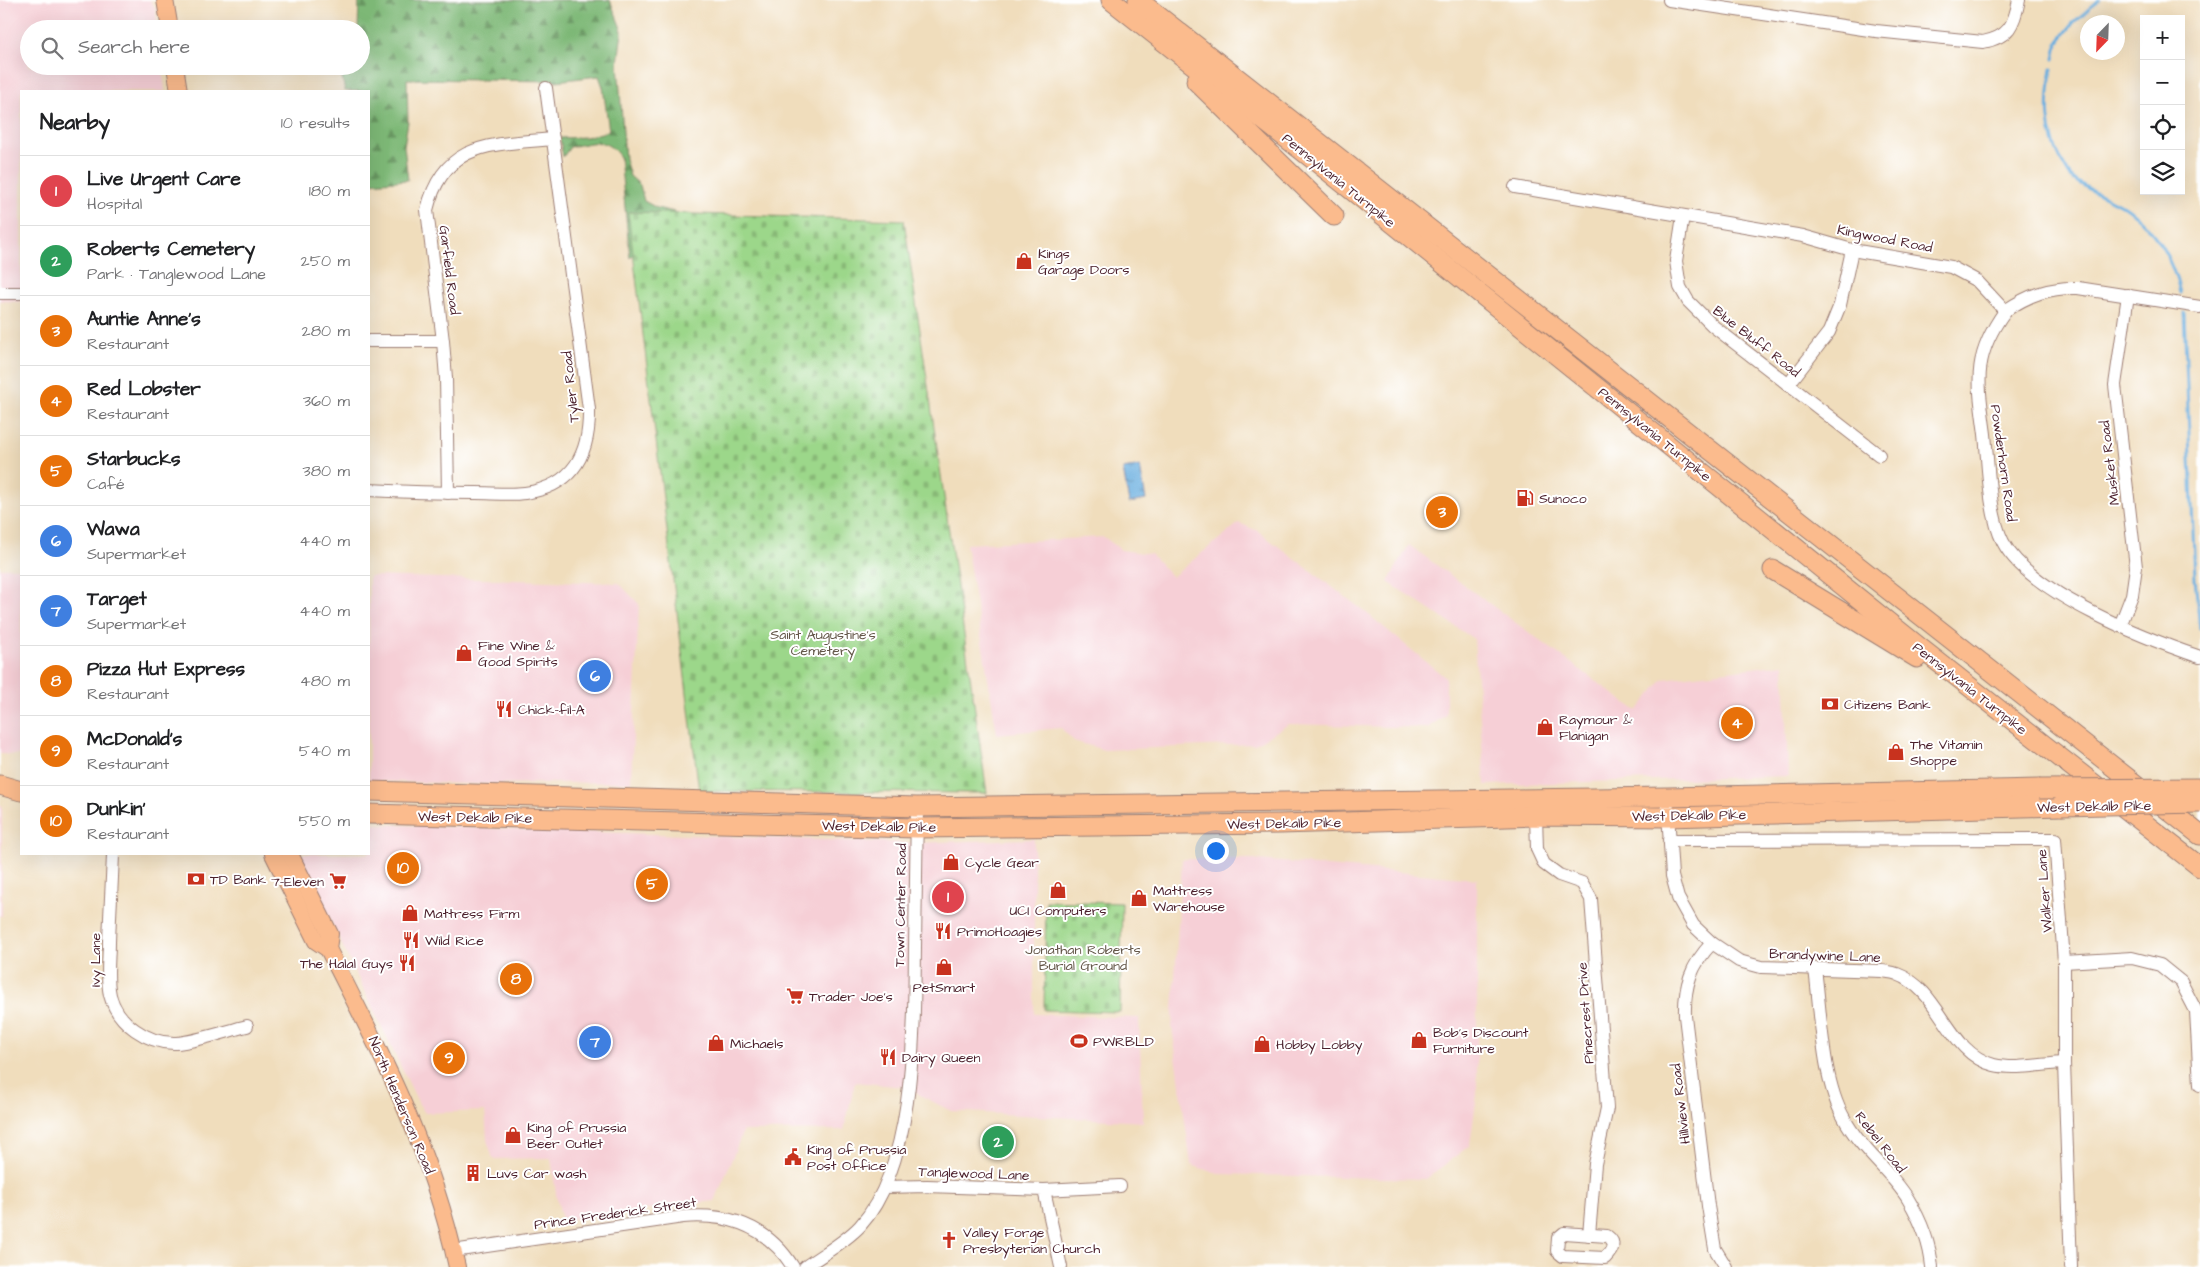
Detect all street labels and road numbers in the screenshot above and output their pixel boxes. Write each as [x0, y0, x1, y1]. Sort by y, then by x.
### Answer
street label: Pennsylvania Turnpike [1278, 129, 1400, 233]
street label: Kingwood Road [1835, 220, 1934, 258]
street label: Garfield Road [434, 224, 464, 316]
street label: Blue Bluff Road [1708, 301, 1804, 382]
street label: Tyler Road [557, 350, 585, 424]
street label: Pennsylvania Turnpike [1594, 383, 1716, 487]
street label: Powderhorn Road [1985, 403, 2021, 523]
street label: Musket Road [2095, 419, 2125, 506]
street label: Pennsylvania Turnpike [1908, 638, 2031, 740]
street label: West Dekalb Pike [2037, 796, 2152, 818]
street label: West Dekalb Pike [1632, 805, 1747, 827]
street label: West Dekalb Pike [418, 807, 533, 829]
street label: West Dekalb Pike [1227, 813, 1342, 835]
street label: West Dekalb Pike [822, 816, 937, 838]
street label: Town Center Road [890, 843, 912, 967]
street label: Walker Lane [2032, 848, 2058, 933]
street label: Ivy Lane [86, 933, 106, 987]
street label: Brandywine Lane [1769, 944, 1882, 968]
street label: Pinecrest Drive [1572, 961, 1600, 1064]
street label: North Henderson Road [363, 1033, 439, 1177]
street label: Hillview Road [1666, 1062, 1696, 1145]
street label: Rebel Road [1850, 1108, 1911, 1178]
street label: Tanglewood Lane [918, 1162, 1030, 1186]
street label: Prince Frederick Street [533, 1193, 698, 1235]

